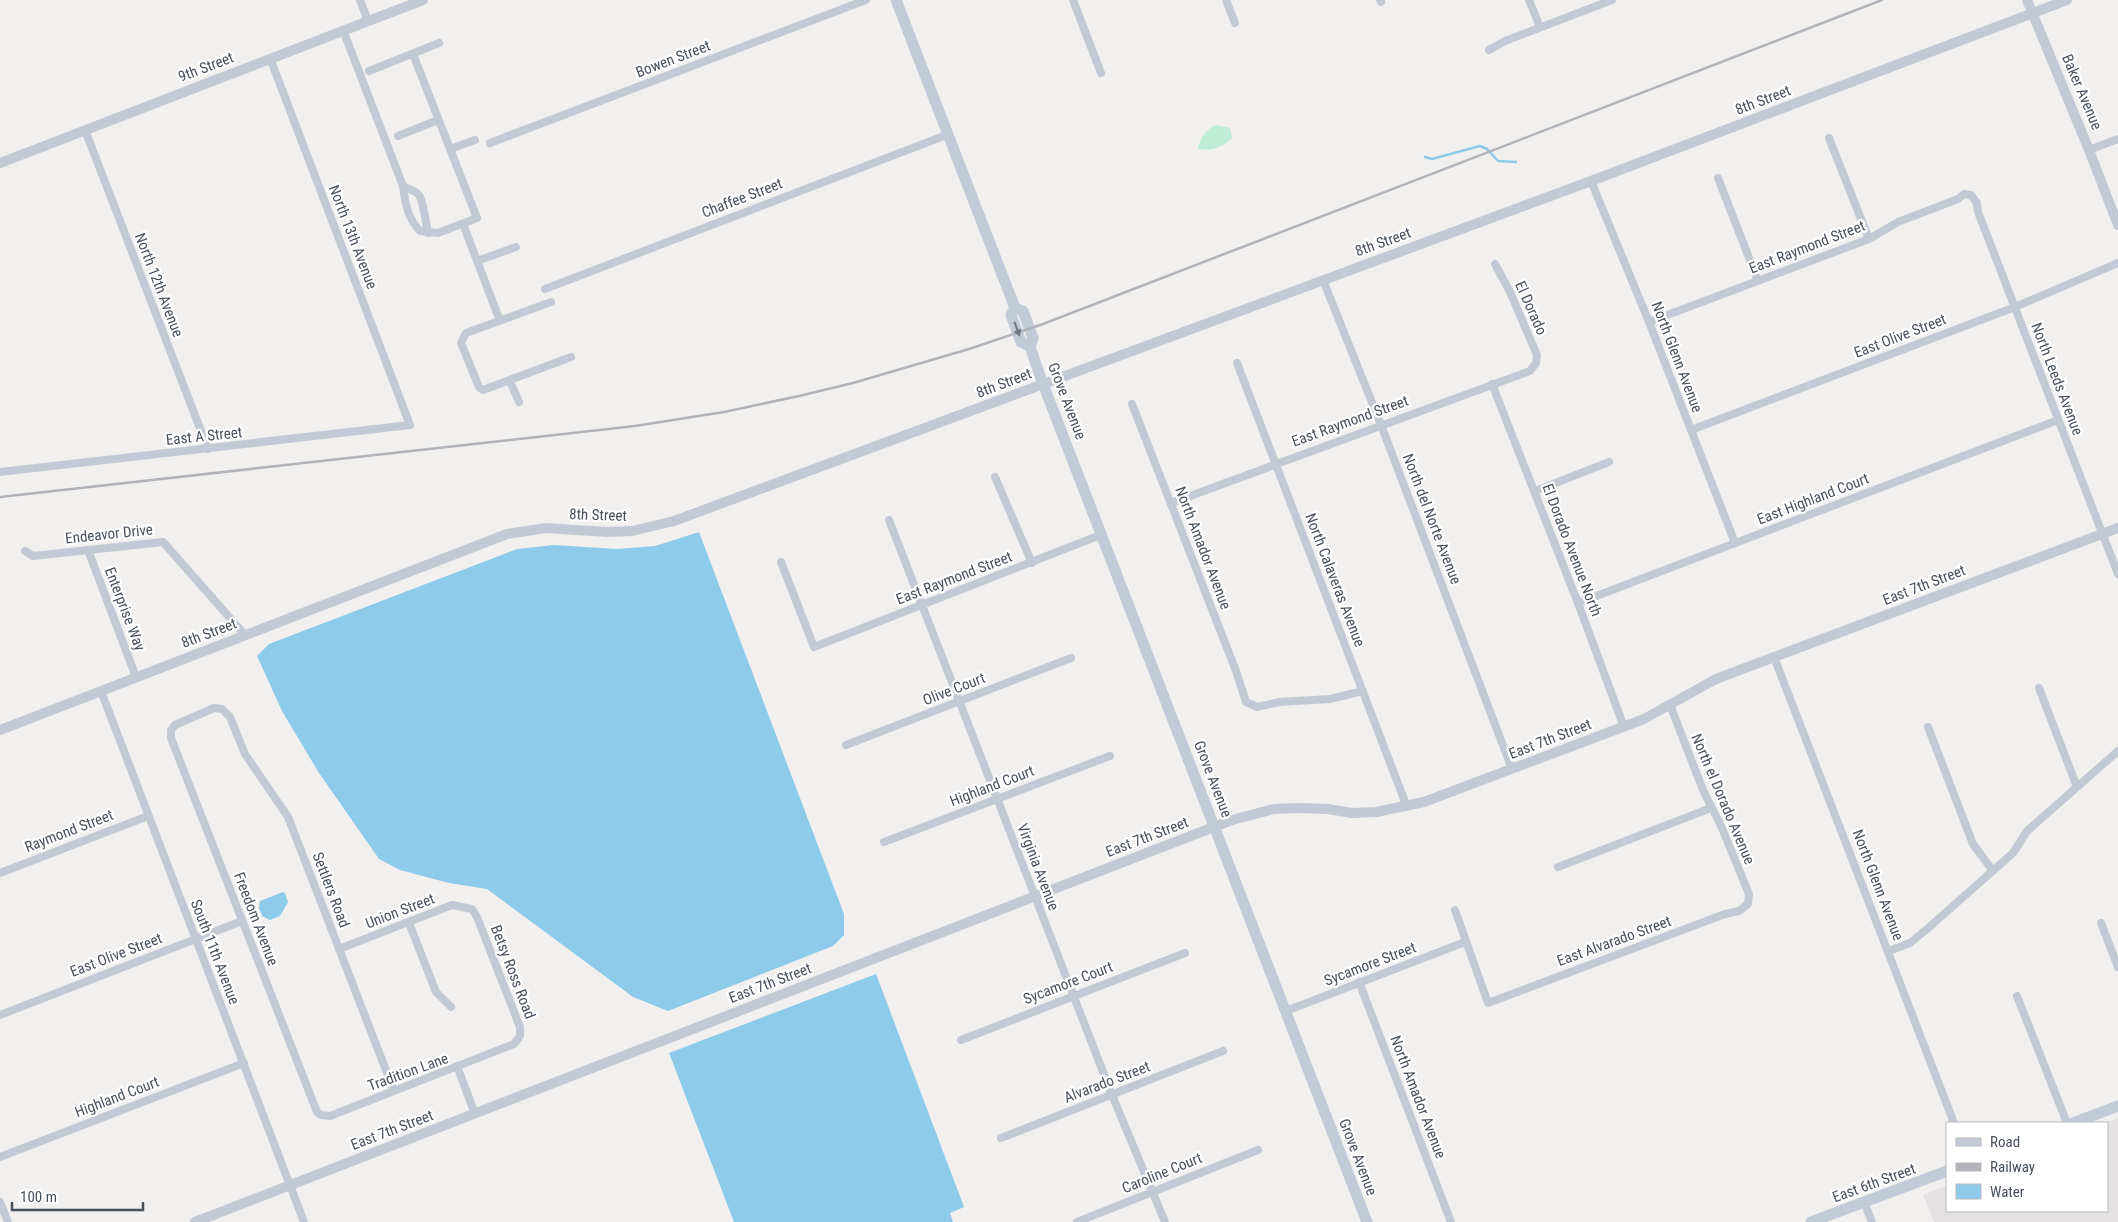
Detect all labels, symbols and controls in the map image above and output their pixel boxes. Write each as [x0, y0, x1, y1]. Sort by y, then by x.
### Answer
street label: Bowen Street [633, 37, 713, 81]
street label: 9th Street [176, 48, 236, 86]
street label: Baker Avenue [2058, 52, 2106, 132]
street label: 8th Street [1733, 81, 1793, 119]
street label: Chaffee Street [699, 174, 785, 222]
street label: North 13th Avenue [325, 182, 381, 292]
street label: East Raymond Street [1746, 217, 1868, 277]
street label: 8th Street [1353, 224, 1413, 260]
street label: North 12th Avenue [131, 230, 187, 340]
street label: El Dorado [1511, 278, 1551, 338]
street label: North Glenn Avenue [1648, 299, 1706, 415]
street label: East Olive Street [1851, 310, 1949, 362]
street label: North Leeds Avenue [2027, 320, 2087, 438]
one-way arrow [1014, 322, 1021, 337]
street label: Grove Avenue [1044, 360, 1090, 442]
street label: 8th Street [974, 364, 1034, 402]
street label: East Raymond Street [1289, 392, 1411, 450]
street label: East A Street [165, 423, 243, 449]
street label: North del Norte Avenue [1399, 451, 1465, 587]
street label: East Highland Court [1755, 469, 1871, 529]
street label: El Dorado Avenue North [1538, 481, 1606, 619]
street label: North Amador Avenue [1171, 484, 1235, 612]
street label: 8th Street [569, 505, 627, 525]
street label: North Calaveras Avenue [1301, 511, 1369, 649]
street label: Endeavor Drive [64, 520, 154, 548]
street label: East Raymond Street [893, 548, 1015, 608]
street label: East 7th Street [1880, 561, 1968, 609]
street label: Enterprise Way [101, 565, 149, 653]
street label: 8th Street [179, 614, 239, 652]
street label: Olive Court [920, 669, 988, 709]
street label: East 7th Street [1506, 715, 1594, 763]
street label: North el Dorado Avenue [1687, 731, 1759, 867]
street label: Grove Avenue [1190, 738, 1236, 820]
street label: Highland Court [947, 762, 1037, 810]
street label: Raymond Street [22, 806, 116, 856]
street label: East 7th Street [1103, 813, 1191, 861]
street label: Virginia Avenue [1013, 821, 1063, 913]
street label: North Glenn Avenue [1849, 827, 1907, 943]
street label: Settlers Road [308, 850, 354, 930]
street label: Freedom Avenue [230, 870, 282, 968]
street label: Union Street [363, 890, 437, 932]
street label: South 11th Avenue [187, 897, 243, 1007]
street label: East Alvarado Street [1555, 912, 1673, 970]
street label: Betsy Ross Road [487, 923, 539, 1021]
street label: East Olive Street [67, 929, 165, 981]
street label: Sycamore Street [1322, 938, 1418, 990]
street label: Sycamore Court [1021, 958, 1115, 1008]
street label: East 7th Street [726, 959, 814, 1007]
street label: North Amador Avenue [1386, 1033, 1450, 1161]
street label: Tradition Lane [365, 1049, 451, 1095]
street label: Alvarado Street [1061, 1057, 1153, 1107]
street label: Highland Court [72, 1073, 162, 1121]
street label: East 7th Street [348, 1106, 436, 1154]
street label: Grove Avenue [1335, 1116, 1381, 1198]
legend [1946, 1122, 2108, 1212]
text: Road [1990, 1133, 2020, 1151]
street label: Caroline Court [1119, 1149, 1205, 1197]
text: Railway [1990, 1158, 2035, 1176]
street label: East 6th Street [1830, 1160, 1918, 1206]
scale bar [12, 1180, 144, 1212]
text: Water [1990, 1183, 2025, 1201]
text: 100 m [20, 1188, 57, 1206]

